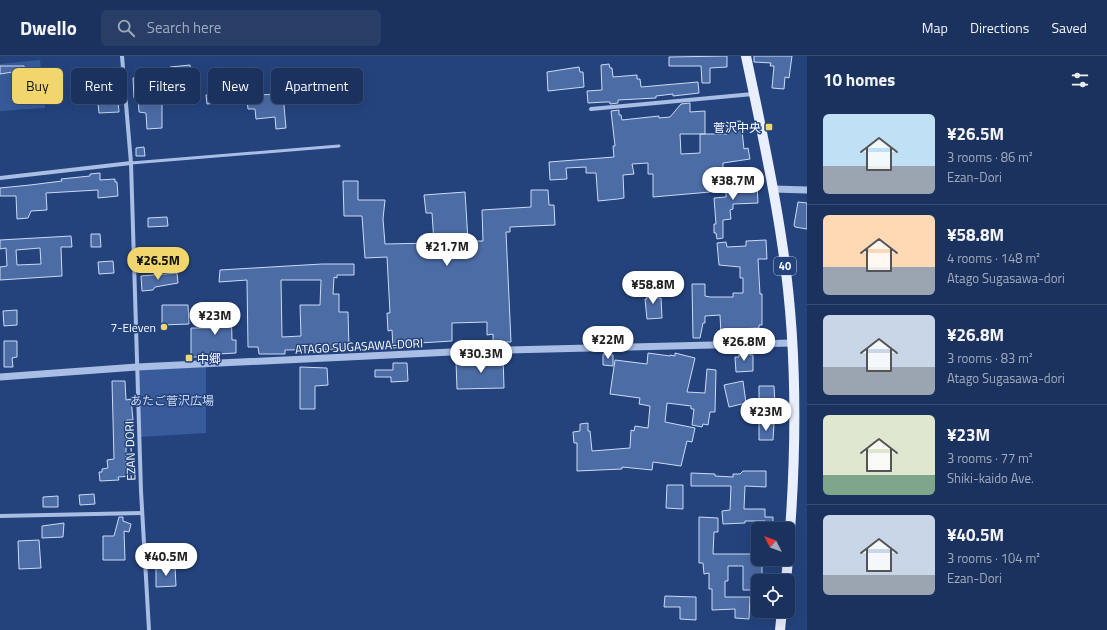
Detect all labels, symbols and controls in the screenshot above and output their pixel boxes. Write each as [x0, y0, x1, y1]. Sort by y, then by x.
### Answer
search box [101, 10, 381, 46]
text: Dwello [20, 13, 77, 42]
text: Search here [147, 16, 221, 39]
icon: search [115, 17, 137, 39]
text: Map [922, 17, 948, 38]
text: Directions [970, 17, 1029, 38]
text: Saved [1051, 17, 1087, 38]
text: 10 homes [823, 67, 895, 93]
chip: Buy [12, 68, 63, 104]
chip: Rent [71, 68, 127, 104]
chip: Filters [135, 68, 200, 104]
chip: New [208, 68, 263, 104]
chip: Apartment [271, 68, 363, 104]
icon: filters [1069, 69, 1091, 91]
place label: 菅沢中央 [713, 118, 761, 137]
text: ¥26.5M [947, 121, 1004, 147]
marker: 菅沢中央 [764, 122, 774, 132]
icon: home [855, 130, 903, 178]
text: 3 rooms · 86 m² [947, 147, 1033, 167]
pin: ¥38.7M [700, 167, 766, 201]
text: Ezan-Dori [947, 167, 1002, 187]
text: ¥38.7M [711, 170, 755, 190]
text: ¥58.8M [947, 222, 1004, 248]
icon: home [855, 231, 903, 279]
pin: ¥21.7M [414, 233, 480, 267]
text: ¥21.7M [425, 236, 469, 256]
pin: ¥26.5M [125, 247, 191, 281]
text: 4 rooms · 148 m² [947, 248, 1040, 268]
text: ¥26.5M [136, 250, 180, 270]
road number: 40 [774, 257, 796, 275]
text: Atago Sugasawa-dori [947, 268, 1065, 288]
pin: ¥58.8M [620, 271, 686, 305]
text: ¥58.8M [631, 274, 675, 294]
pin: ¥23M [191, 302, 239, 336]
text: ¥23M [199, 305, 232, 325]
place label: 7-Eleven [110, 318, 156, 337]
marker: 7-Eleven [159, 322, 169, 332]
text: ¥26.8M [947, 322, 1004, 348]
pin: ¥22M [584, 326, 632, 360]
pin: ¥26.8M [711, 328, 777, 362]
text: ¥22M [592, 329, 625, 349]
text: ¥26.8M [722, 331, 766, 351]
icon: home [855, 331, 903, 379]
street label: ATAGO SUGASAWA-DORI [295, 333, 423, 359]
pin: ¥30.3M [448, 340, 514, 374]
text: ¥30.3M [459, 343, 503, 363]
text: 3 rooms · 83 m² [947, 348, 1033, 368]
place label: 中郷 [197, 349, 221, 368]
marker: 中郷 [184, 353, 194, 363]
text: Atago Sugasawa-dori [947, 368, 1065, 388]
park label: あたご菅沢広場 [130, 391, 214, 410]
pin: ¥23M [742, 398, 790, 432]
text: ¥23M [750, 401, 783, 421]
street label: EZAN-DORI [119, 421, 141, 481]
text: ¥23M [947, 422, 990, 448]
icon: home [855, 431, 903, 479]
text: 3 rooms · 77 m² [947, 448, 1033, 468]
text: Shiki-kaido Ave. [947, 468, 1034, 488]
north arrow [751, 522, 795, 566]
map controls [751, 522, 795, 618]
text: ¥40.5M [947, 522, 1004, 548]
icon: home [855, 531, 903, 579]
pin: ¥40.5M [133, 543, 199, 577]
text: ¥40.5M [144, 546, 188, 566]
text: 3 rooms · 104 m² [947, 548, 1040, 568]
text: Ezan-Dori [947, 568, 1002, 588]
button: locate [751, 574, 795, 618]

